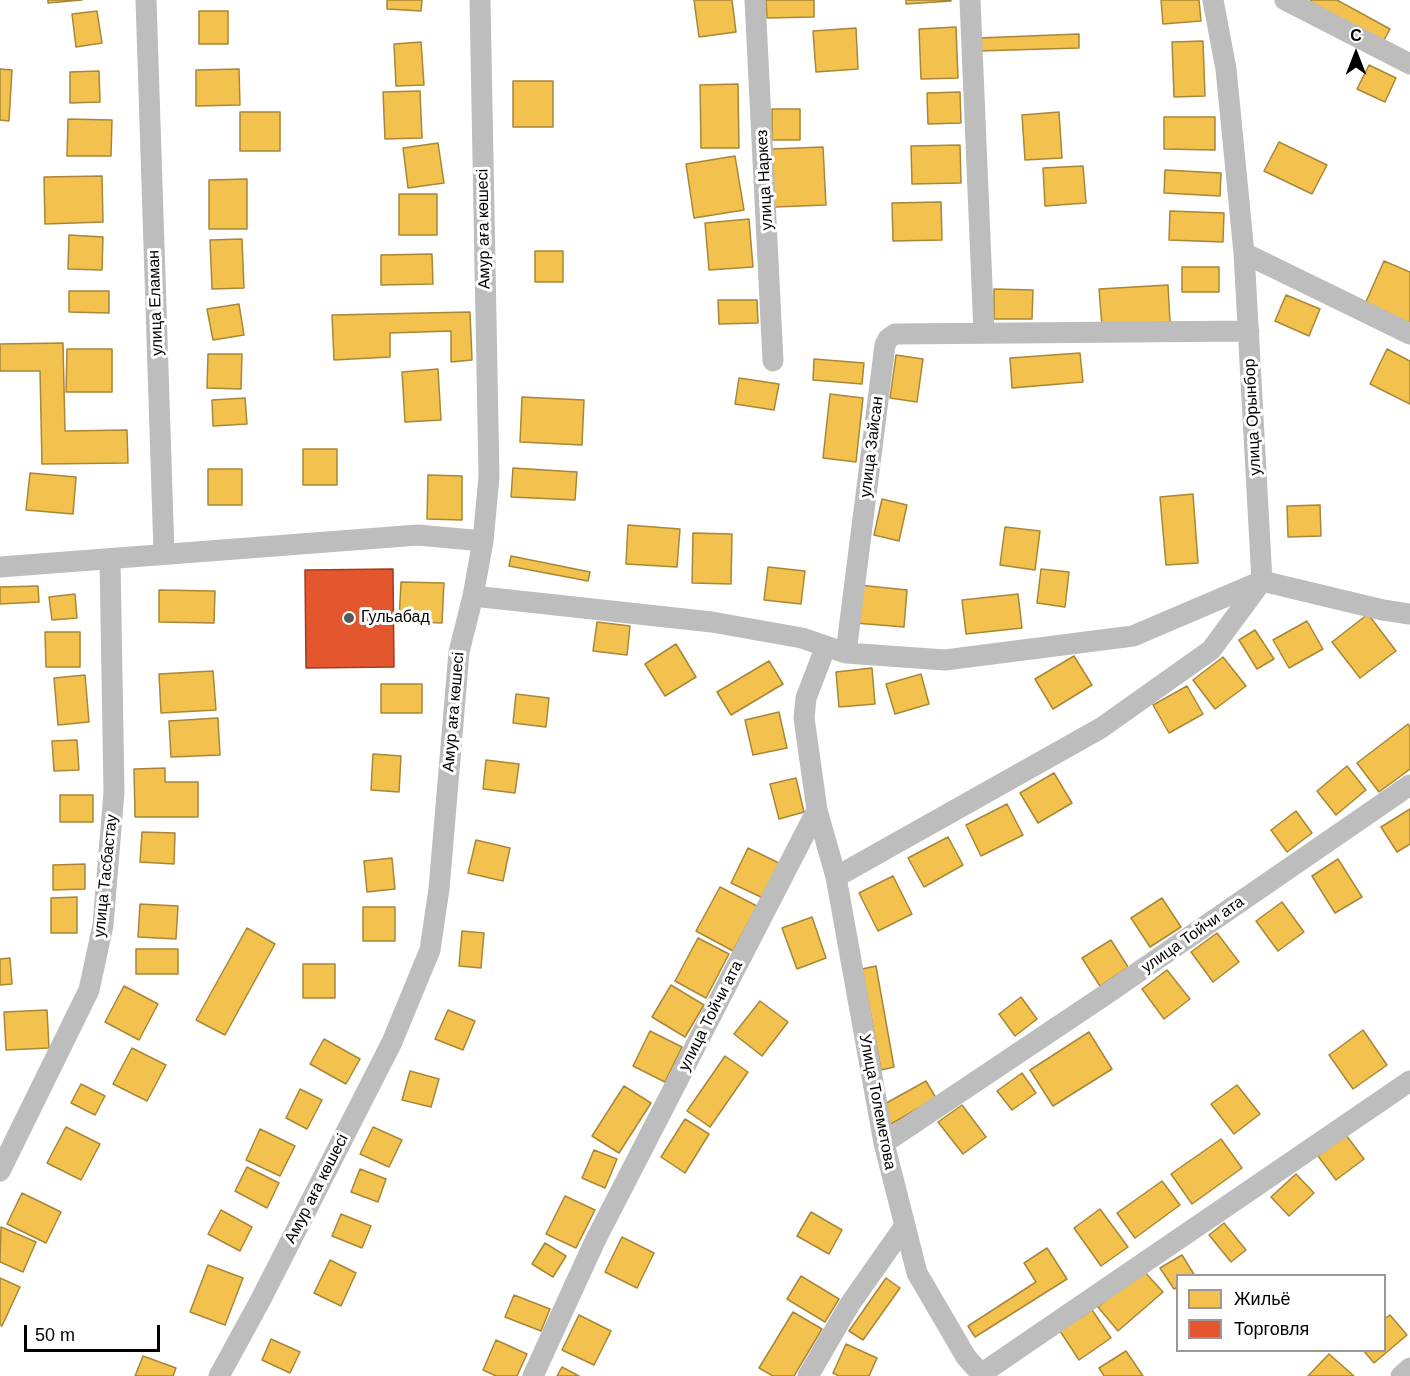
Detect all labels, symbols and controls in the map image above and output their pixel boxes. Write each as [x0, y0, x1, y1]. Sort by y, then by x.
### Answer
north arrow [1326, 24, 1386, 84]
text: С [1350, 27, 1362, 44]
street label: улица Наркез [753, 129, 777, 231]
street label: Амур аға көшесі [473, 169, 495, 289]
street label: улица Еламан [145, 250, 167, 356]
street label: улица Орынбор [1240, 358, 1266, 476]
street label: улица Зайсан [856, 395, 888, 499]
place label: Гульабад [361, 608, 430, 628]
marker: Гульабад [342, 611, 356, 625]
street label: Амур аға көшесі [439, 651, 469, 773]
street label: улица Тасбастау [90, 813, 122, 939]
street label: улица Тойчи ата [1138, 892, 1248, 978]
street label: улица Тойчи ата [675, 958, 747, 1074]
street label: Улица Толеметова [854, 1033, 900, 1171]
street label: Амур аға көшесі [281, 1131, 353, 1247]
legend [1176, 1274, 1386, 1352]
text: Жильё [1234, 1289, 1291, 1309]
scale bar [27, 1313, 164, 1351]
text: Торговля [1234, 1319, 1309, 1339]
text: 50 m [35, 1325, 75, 1345]

